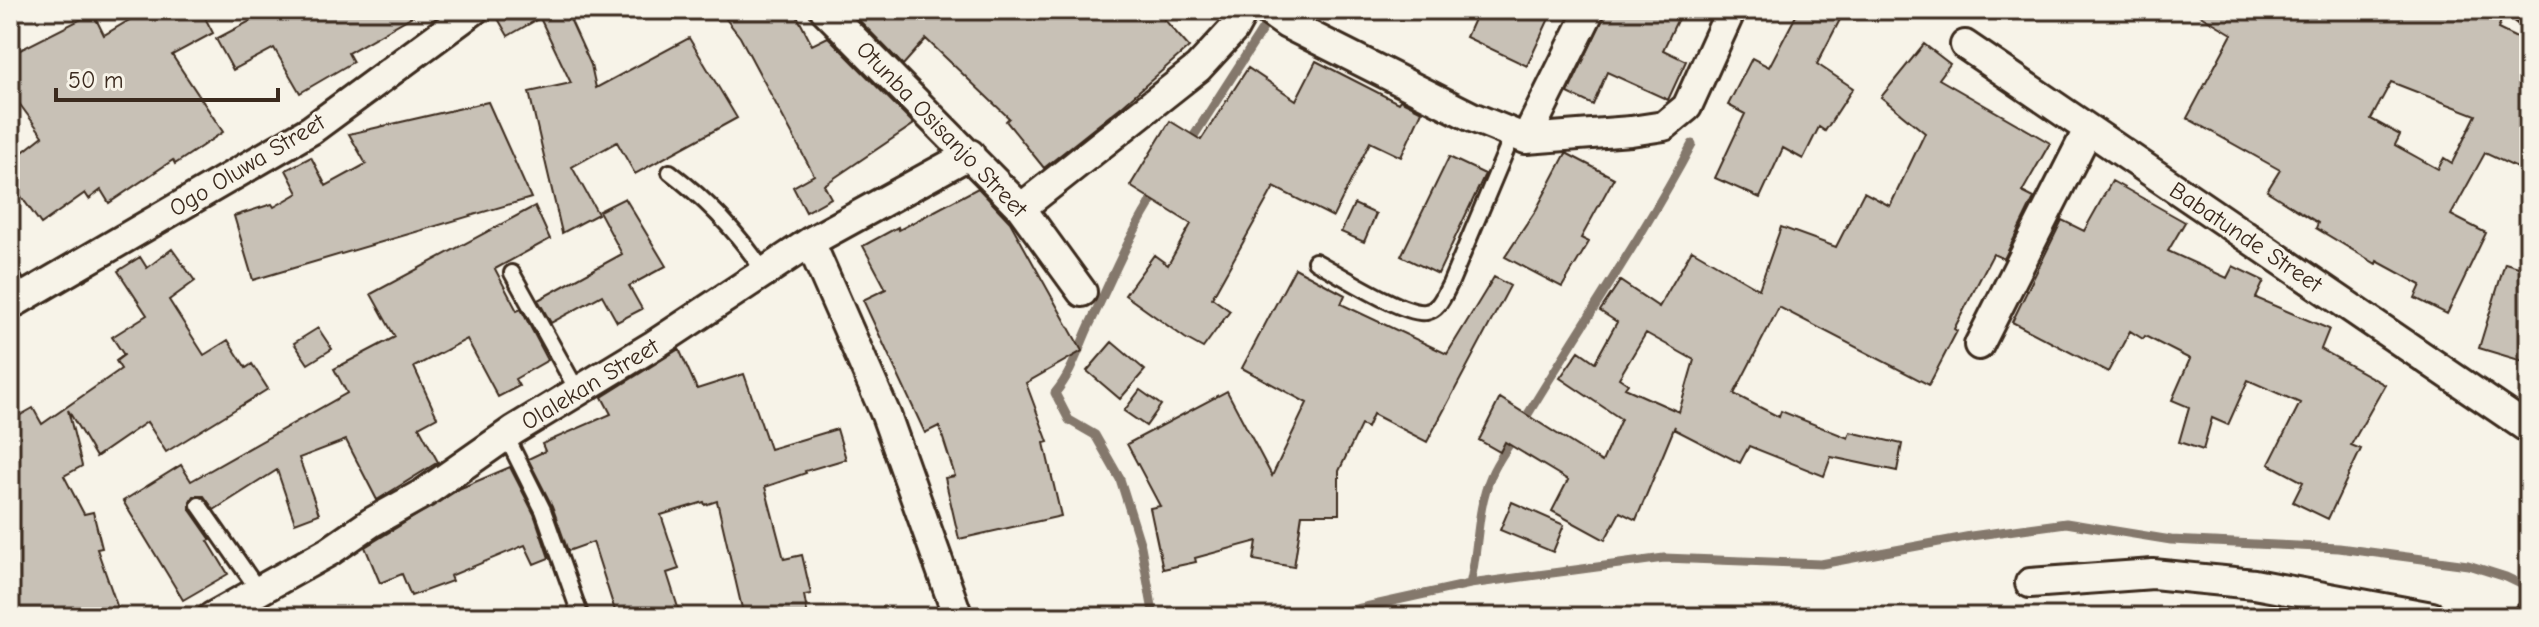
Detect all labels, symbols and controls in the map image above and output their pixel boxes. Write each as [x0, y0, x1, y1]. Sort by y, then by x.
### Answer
street label: Otunba Osisanjo Street [851, 35, 1034, 224]
scale bar [56, 52, 278, 102]
text: 50 m [68, 66, 124, 94]
street label: Ogo Oluwa Street [164, 107, 331, 222]
street label: Babatunde Street [2164, 176, 2328, 299]
street label: Olalekan Street [516, 331, 665, 436]

